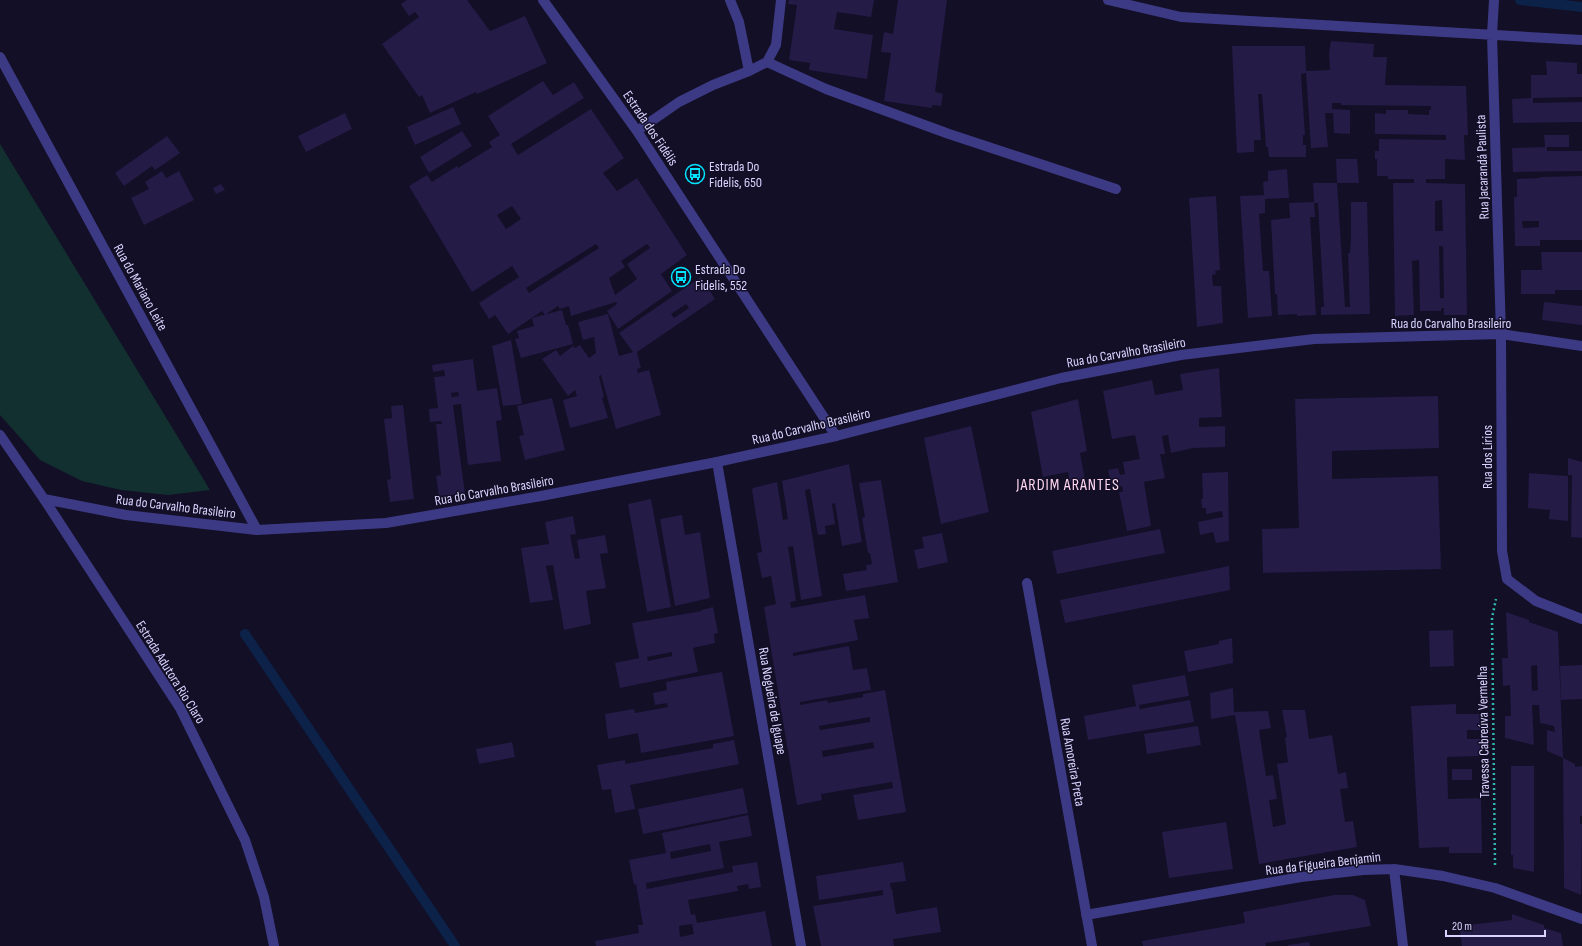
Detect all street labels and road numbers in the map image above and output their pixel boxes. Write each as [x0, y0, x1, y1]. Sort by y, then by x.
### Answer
street label: Estrada dos Fidélis [619, 88, 682, 169]
street label: Rua Jacarandá Paulista [1472, 114, 1493, 220]
street label: Rua do Mariano Leite [110, 241, 171, 334]
street label: Rua do Carvalho Brasileiro [1391, 315, 1511, 332]
street label: Rua do Carvalho Brasileiro [1065, 334, 1187, 371]
street label: Rua do Carvalho Brasileiro [750, 405, 872, 448]
street label: Rua dos Lírios [1479, 425, 1496, 489]
street label: Rua do Carvalho Brasileiro [433, 472, 555, 509]
street label: Rua do Carvalho Brasileiro [115, 491, 237, 522]
street label: Estrada Adutora Rio Claro [132, 618, 209, 727]
street label: Rua Nogueira de Iguape [755, 646, 790, 756]
street label: Travessa Cabreúva Vermelha [1474, 666, 1493, 798]
street label: Rua Amoreira Preta [1056, 717, 1089, 808]
street label: Rua da Figueira Benjamin [1264, 848, 1382, 879]

